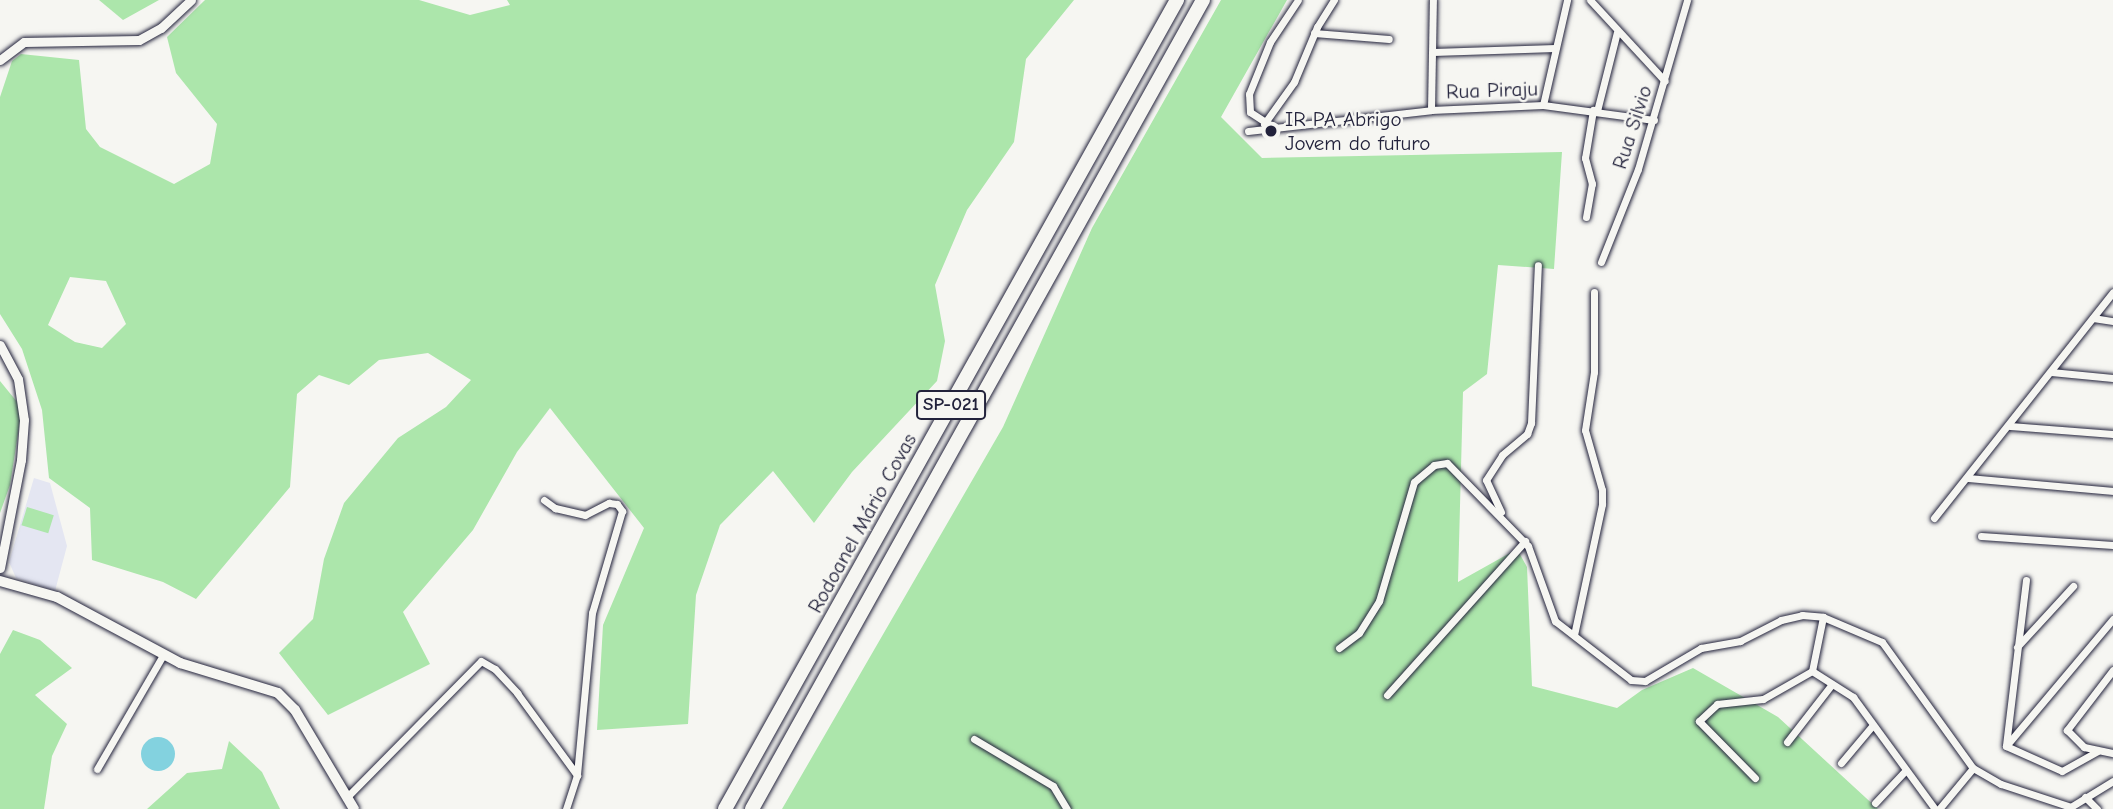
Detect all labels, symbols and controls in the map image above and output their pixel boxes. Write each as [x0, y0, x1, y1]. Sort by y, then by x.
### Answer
street label: Rua Piraju [1446, 76, 1538, 104]
street label: Rua Silvio [1607, 82, 1657, 172]
place label: IR PA Abrigo Jovem do futuro [1285, 106, 1430, 156]
marker: IR PA Abrigo Jovem do futuro [1263, 123, 1279, 139]
road number: SP-021 [916, 390, 986, 420]
street label: Rodoanel Mário Covas [802, 429, 922, 617]

